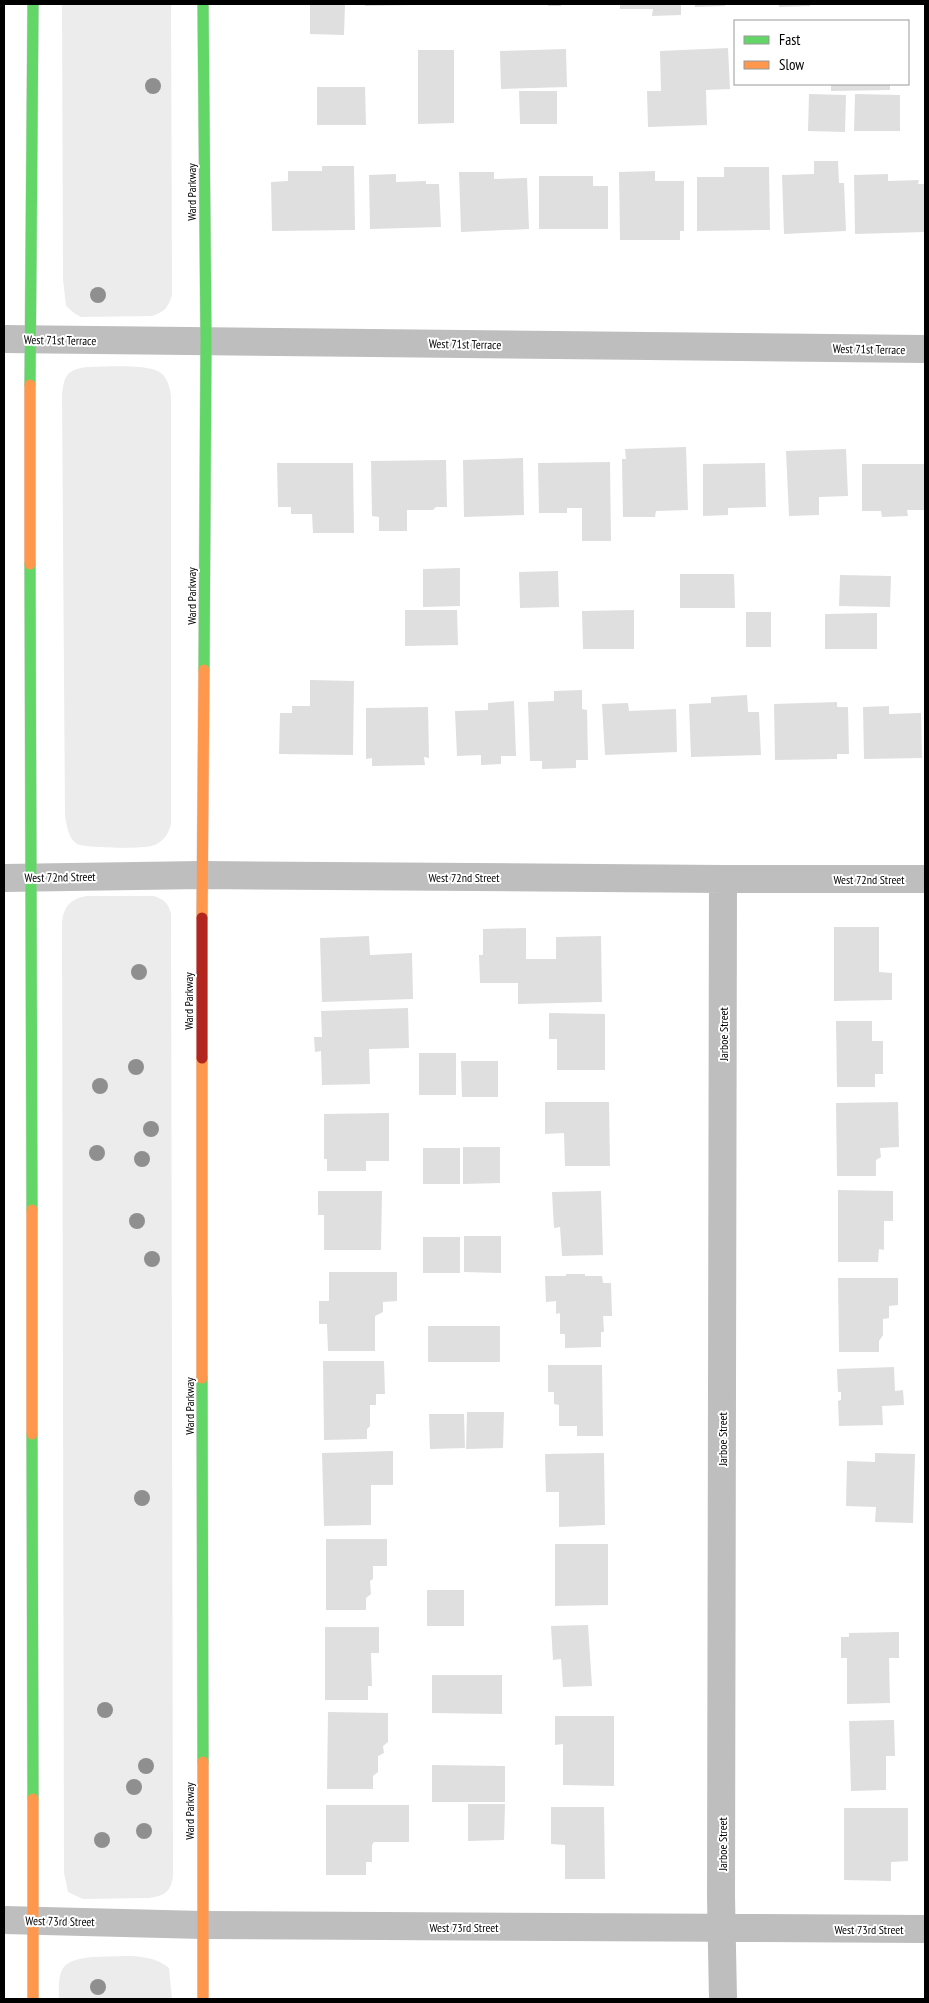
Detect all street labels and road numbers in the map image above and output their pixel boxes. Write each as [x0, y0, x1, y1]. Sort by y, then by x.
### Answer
street label: Ward Parkway [184, 163, 199, 221]
street label: West 71st Terrace [24, 332, 96, 348]
street label: West 71st Terrace [429, 336, 501, 352]
street label: West 71st Terrace [833, 341, 905, 357]
street label: Ward Parkway [184, 567, 199, 625]
street label: West 72nd Street [24, 869, 96, 885]
street label: West 72nd Street [428, 870, 500, 885]
street label: West 72nd Street [833, 872, 905, 887]
street label: Ward Parkway [181, 972, 196, 1030]
street label: Jarboe Street [716, 1006, 731, 1062]
street label: Ward Parkway [182, 1377, 197, 1435]
street label: Jarboe Street [715, 1411, 730, 1467]
street label: Ward Parkway [182, 1782, 197, 1840]
street label: Jarboe Street [715, 1816, 730, 1872]
street label: West 73rd Street [25, 1913, 95, 1929]
street label: West 73rd Street [429, 1920, 499, 1935]
street label: West 73rd Street [834, 1922, 904, 1937]

